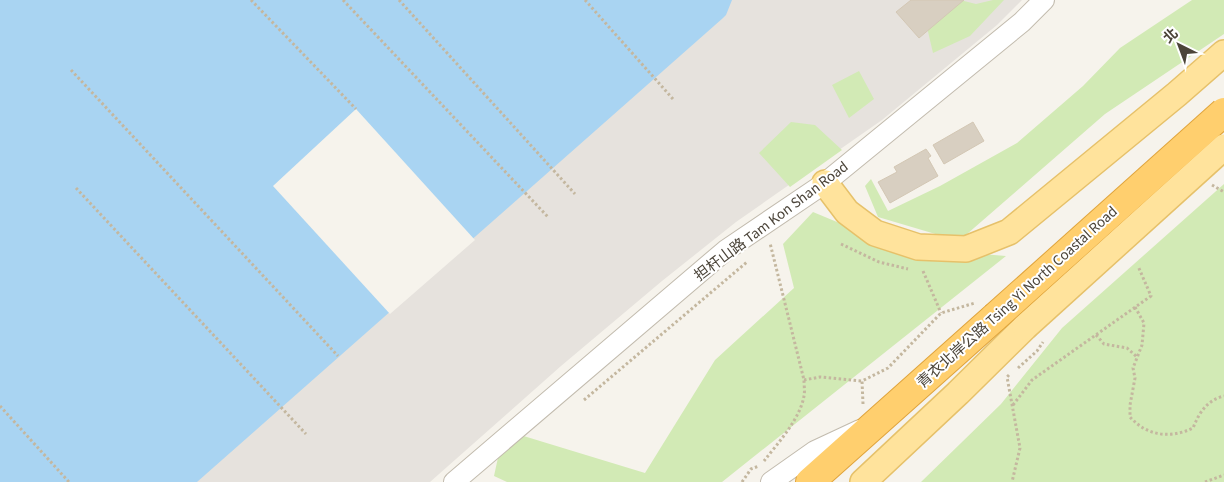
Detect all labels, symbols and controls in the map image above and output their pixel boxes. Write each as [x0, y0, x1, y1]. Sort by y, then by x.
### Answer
north arrow [1154, 20, 1204, 70]
text: 北 [1159, 24, 1183, 48]
street label: 担杆山路 Tam Kon Shan Road [690, 156, 853, 286]
street label: 青衣北岸公路 Tsing Yi North Coastal Road [912, 201, 1122, 393]

